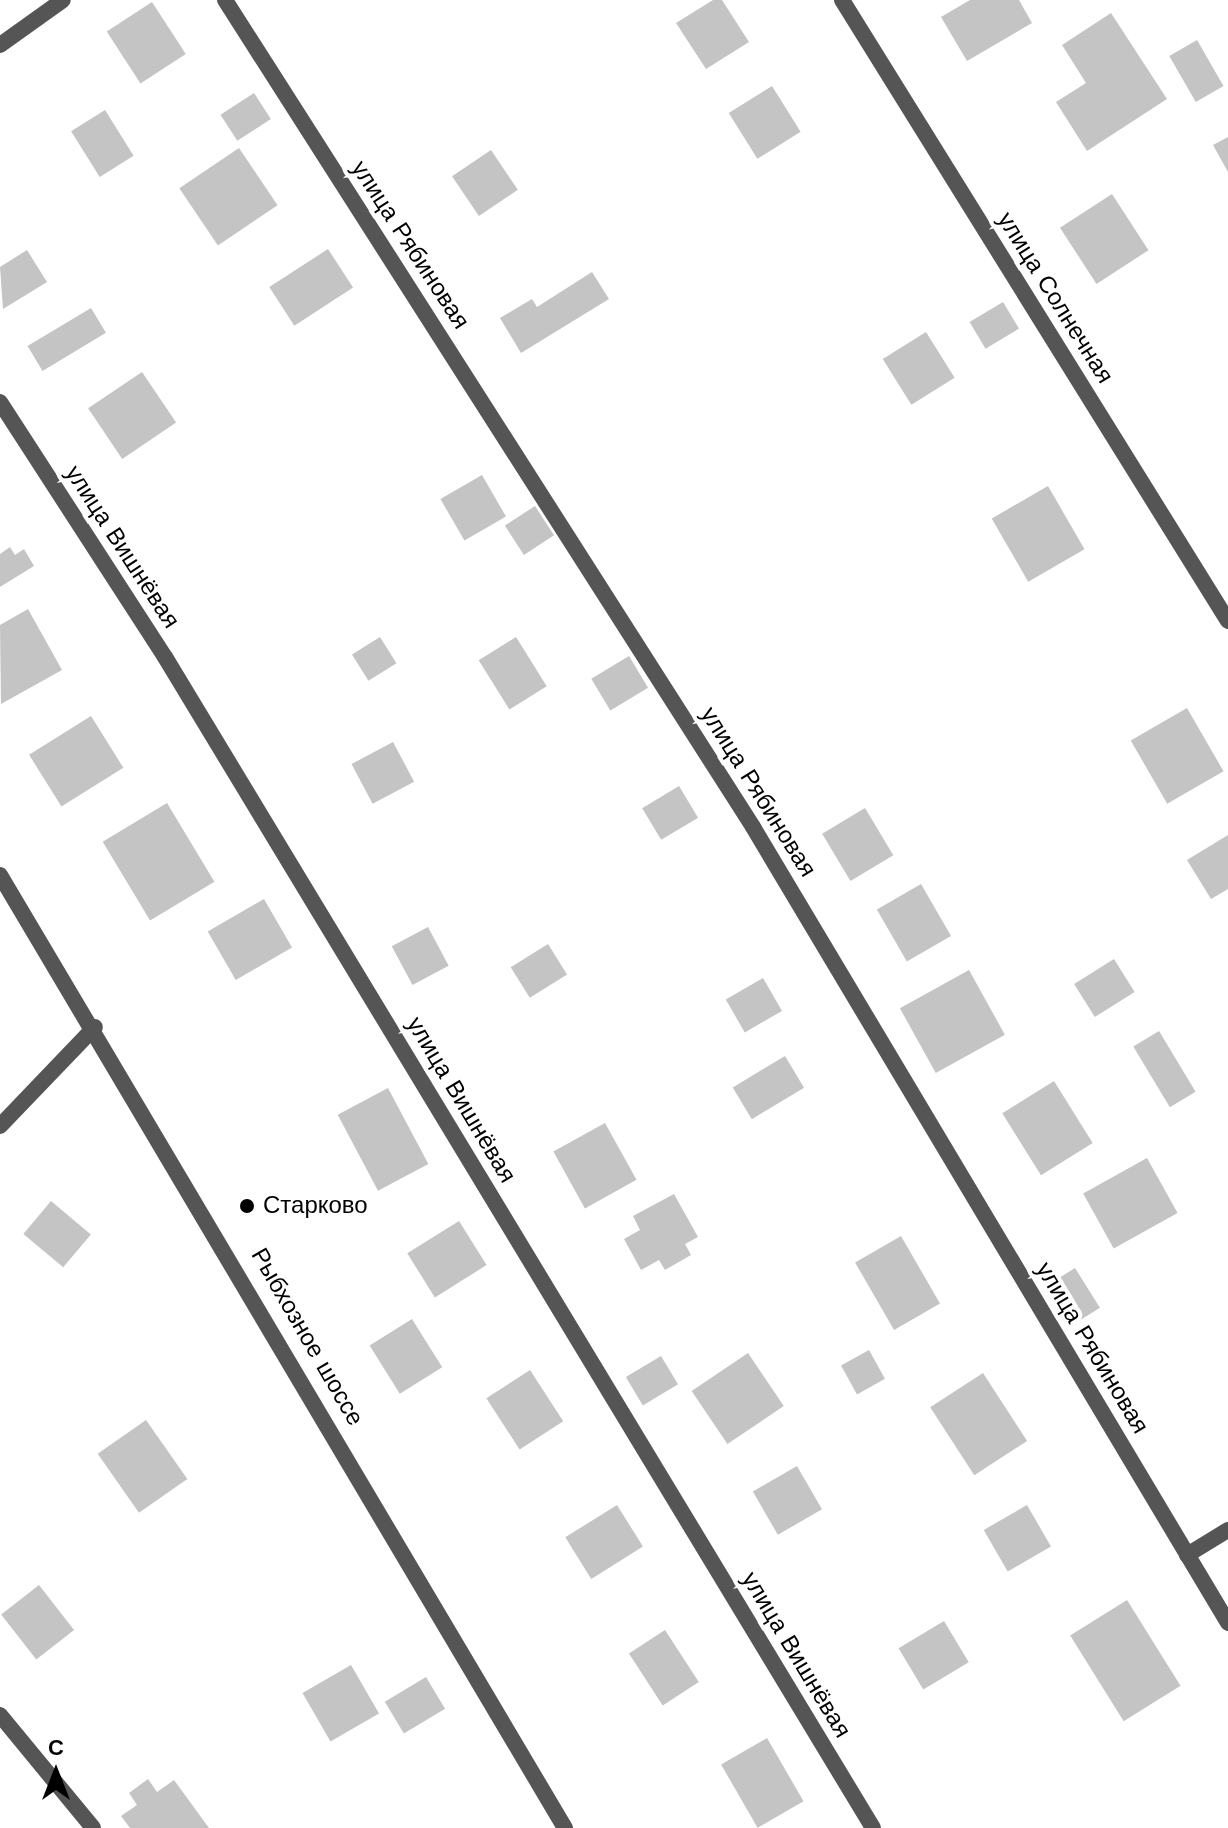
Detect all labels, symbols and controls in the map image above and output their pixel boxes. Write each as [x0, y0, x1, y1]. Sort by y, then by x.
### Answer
street label: улица Рябиновая [345, 155, 475, 335]
street label: улица Солнечная [991, 207, 1119, 389]
street label: улица Вишнёвая [59, 460, 185, 634]
street label: улица Рябиновая [694, 702, 822, 882]
street label: улица Вишнёвая [400, 1012, 522, 1188]
place label: Старково [263, 1192, 368, 1220]
marker: Старково [238, 1197, 256, 1215]
street label: Рыбхозное шоссе [245, 1243, 369, 1431]
street label: улица Рябиновая [1029, 1257, 1155, 1439]
street label: улица Вишнёвая [735, 1567, 857, 1743]
north arrow [16, 1732, 96, 1812]
text: С [48, 1735, 64, 1760]

